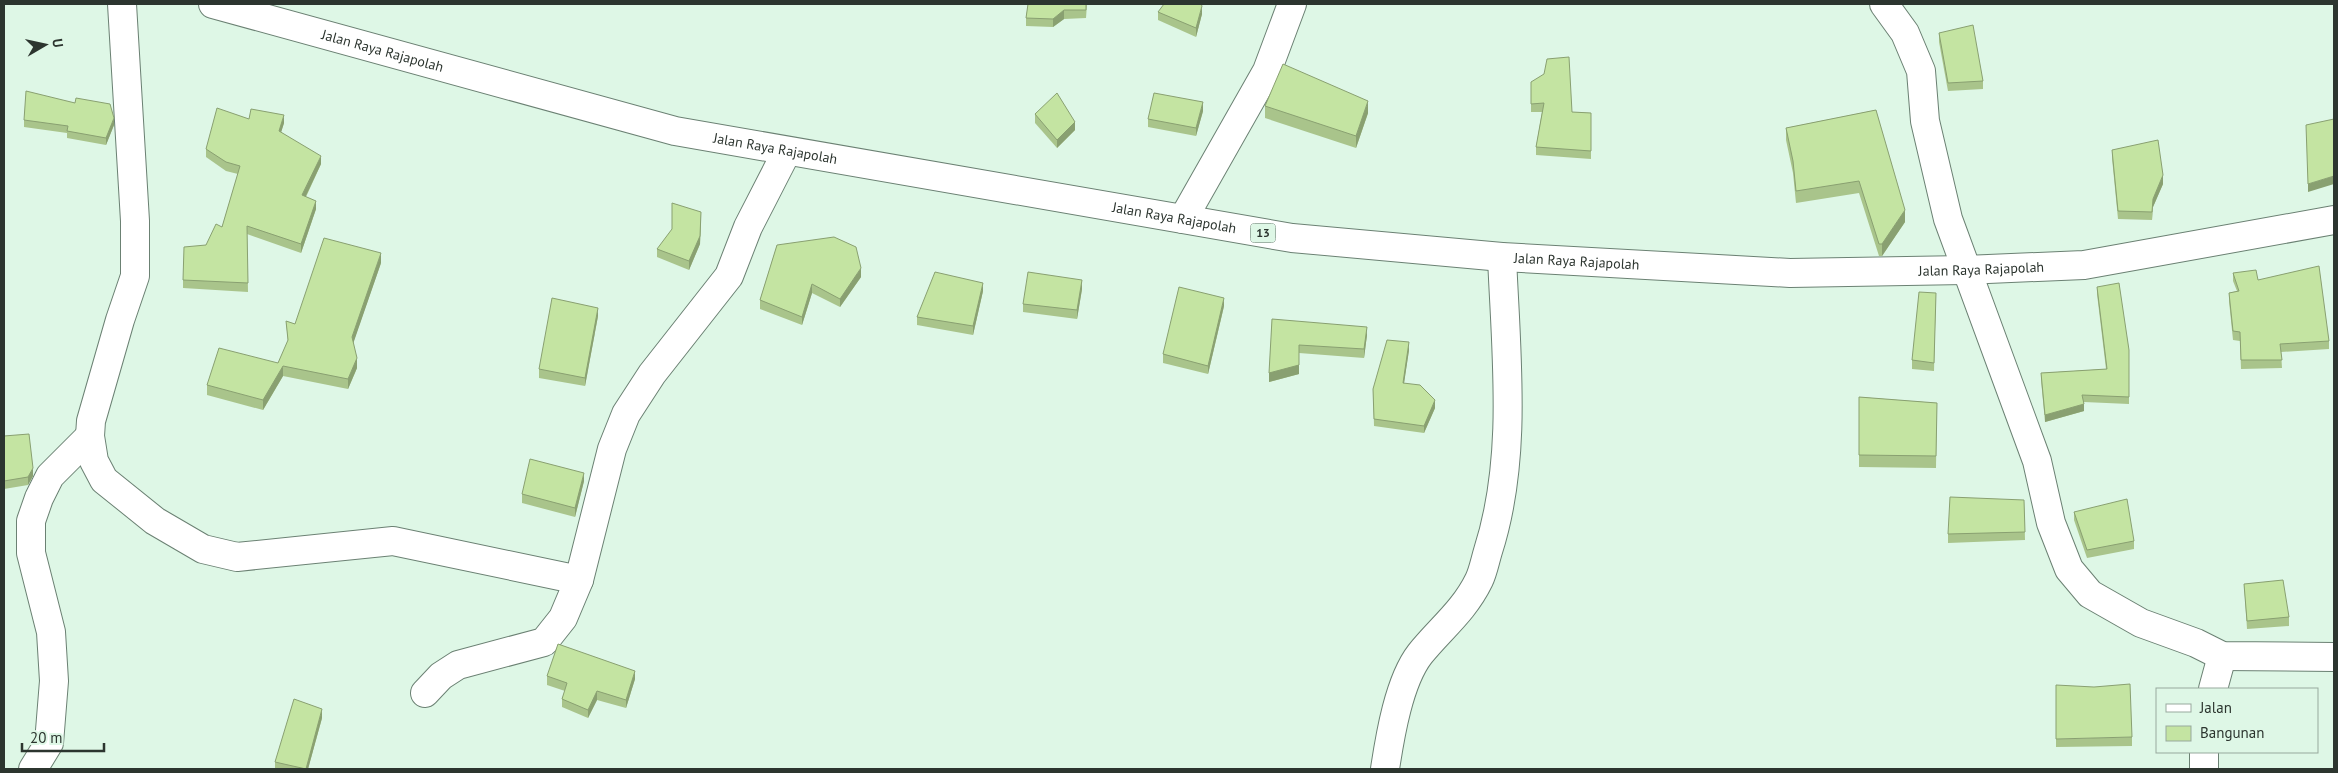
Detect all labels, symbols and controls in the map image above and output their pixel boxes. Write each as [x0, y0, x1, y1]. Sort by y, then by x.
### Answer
north arrow [20, 20, 70, 70]
street label: Jalan Raya Rajapolah [319, 25, 446, 76]
text: U [48, 37, 67, 49]
street label: Jalan Raya Rajapolah [711, 129, 839, 168]
street label: Jalan Raya Rajapolah [1110, 198, 1238, 237]
road number: 13 [1250, 224, 1276, 242]
street label: Jalan Raya Rajapolah [1512, 249, 1640, 274]
street label: Jalan Raya Rajapolah [1917, 258, 2044, 280]
legend [2156, 688, 2318, 753]
text: Jalan [2199, 698, 2232, 717]
scale bar [22, 720, 105, 752]
text: Bangunan [2200, 723, 2264, 742]
text: 20 m [30, 728, 63, 747]

